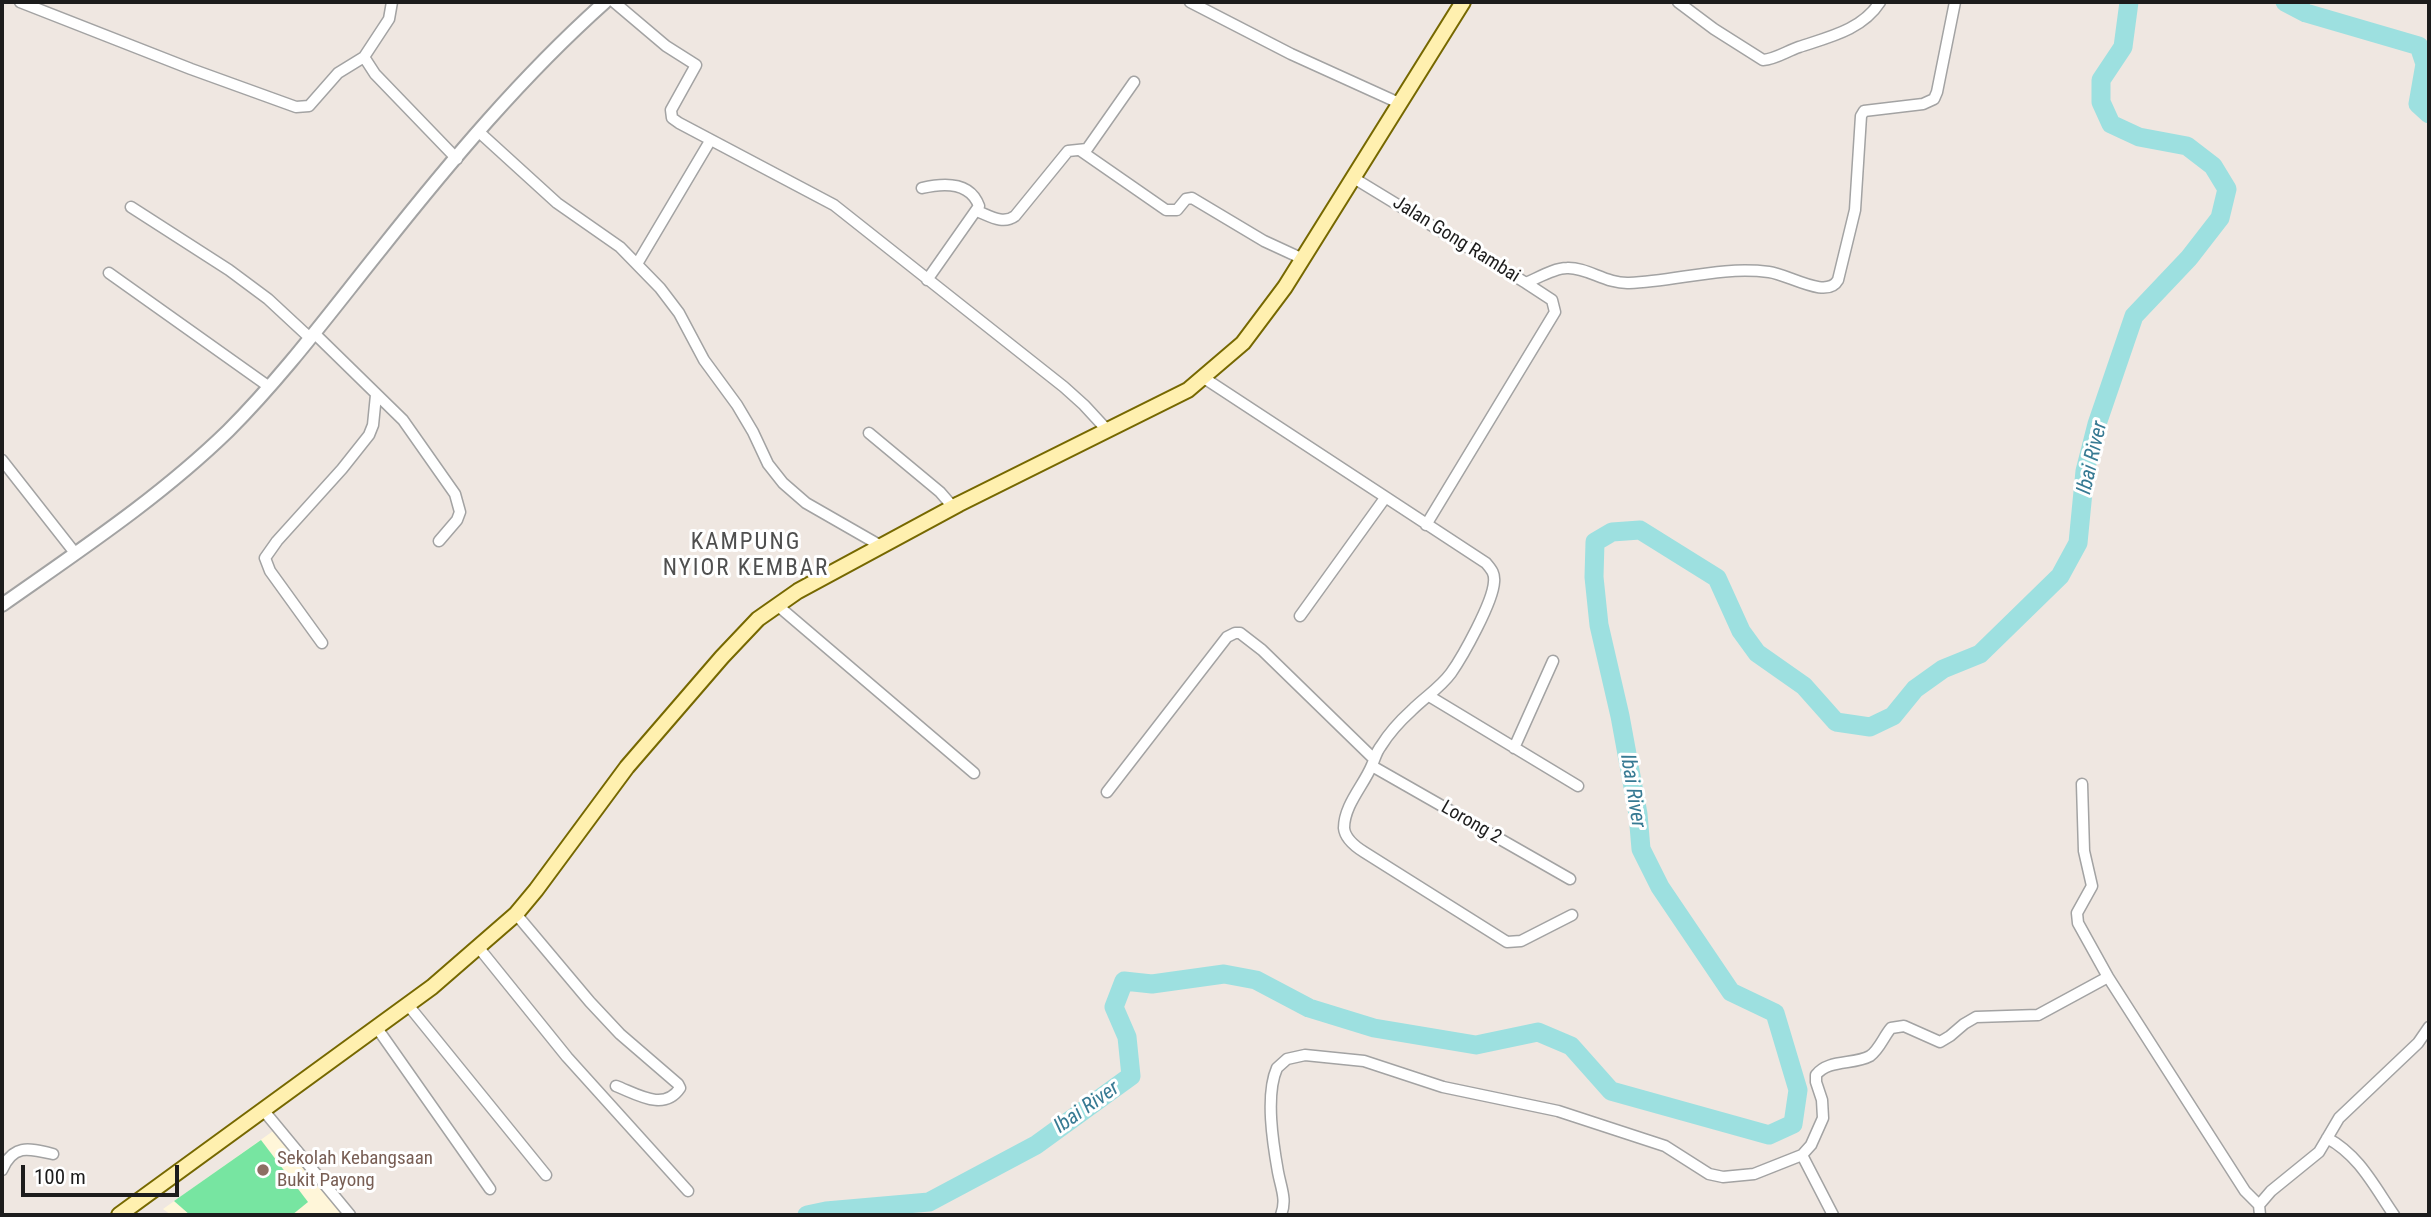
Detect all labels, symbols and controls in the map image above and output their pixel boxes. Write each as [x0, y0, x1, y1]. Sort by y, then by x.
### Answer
street label: Jalan Gong Rambai [1388, 192, 1524, 288]
water label: Ibai River [2072, 419, 2114, 497]
district label: KAMPUNG NYIOR KEMBAR [664, 529, 828, 583]
water label: Ibai River [1614, 752, 1650, 830]
street label: Lorong 2 [1437, 797, 1505, 849]
water label: Ibai River [1049, 1076, 1125, 1140]
place label: Sekolah Kebangsaan Bukit Payong [277, 1148, 433, 1192]
scale bar [24, 1150, 182, 1194]
marker: Sekolah Kebangsaan Bukit Payong [255, 1162, 271, 1178]
text: 100 m [34, 1165, 86, 1189]

